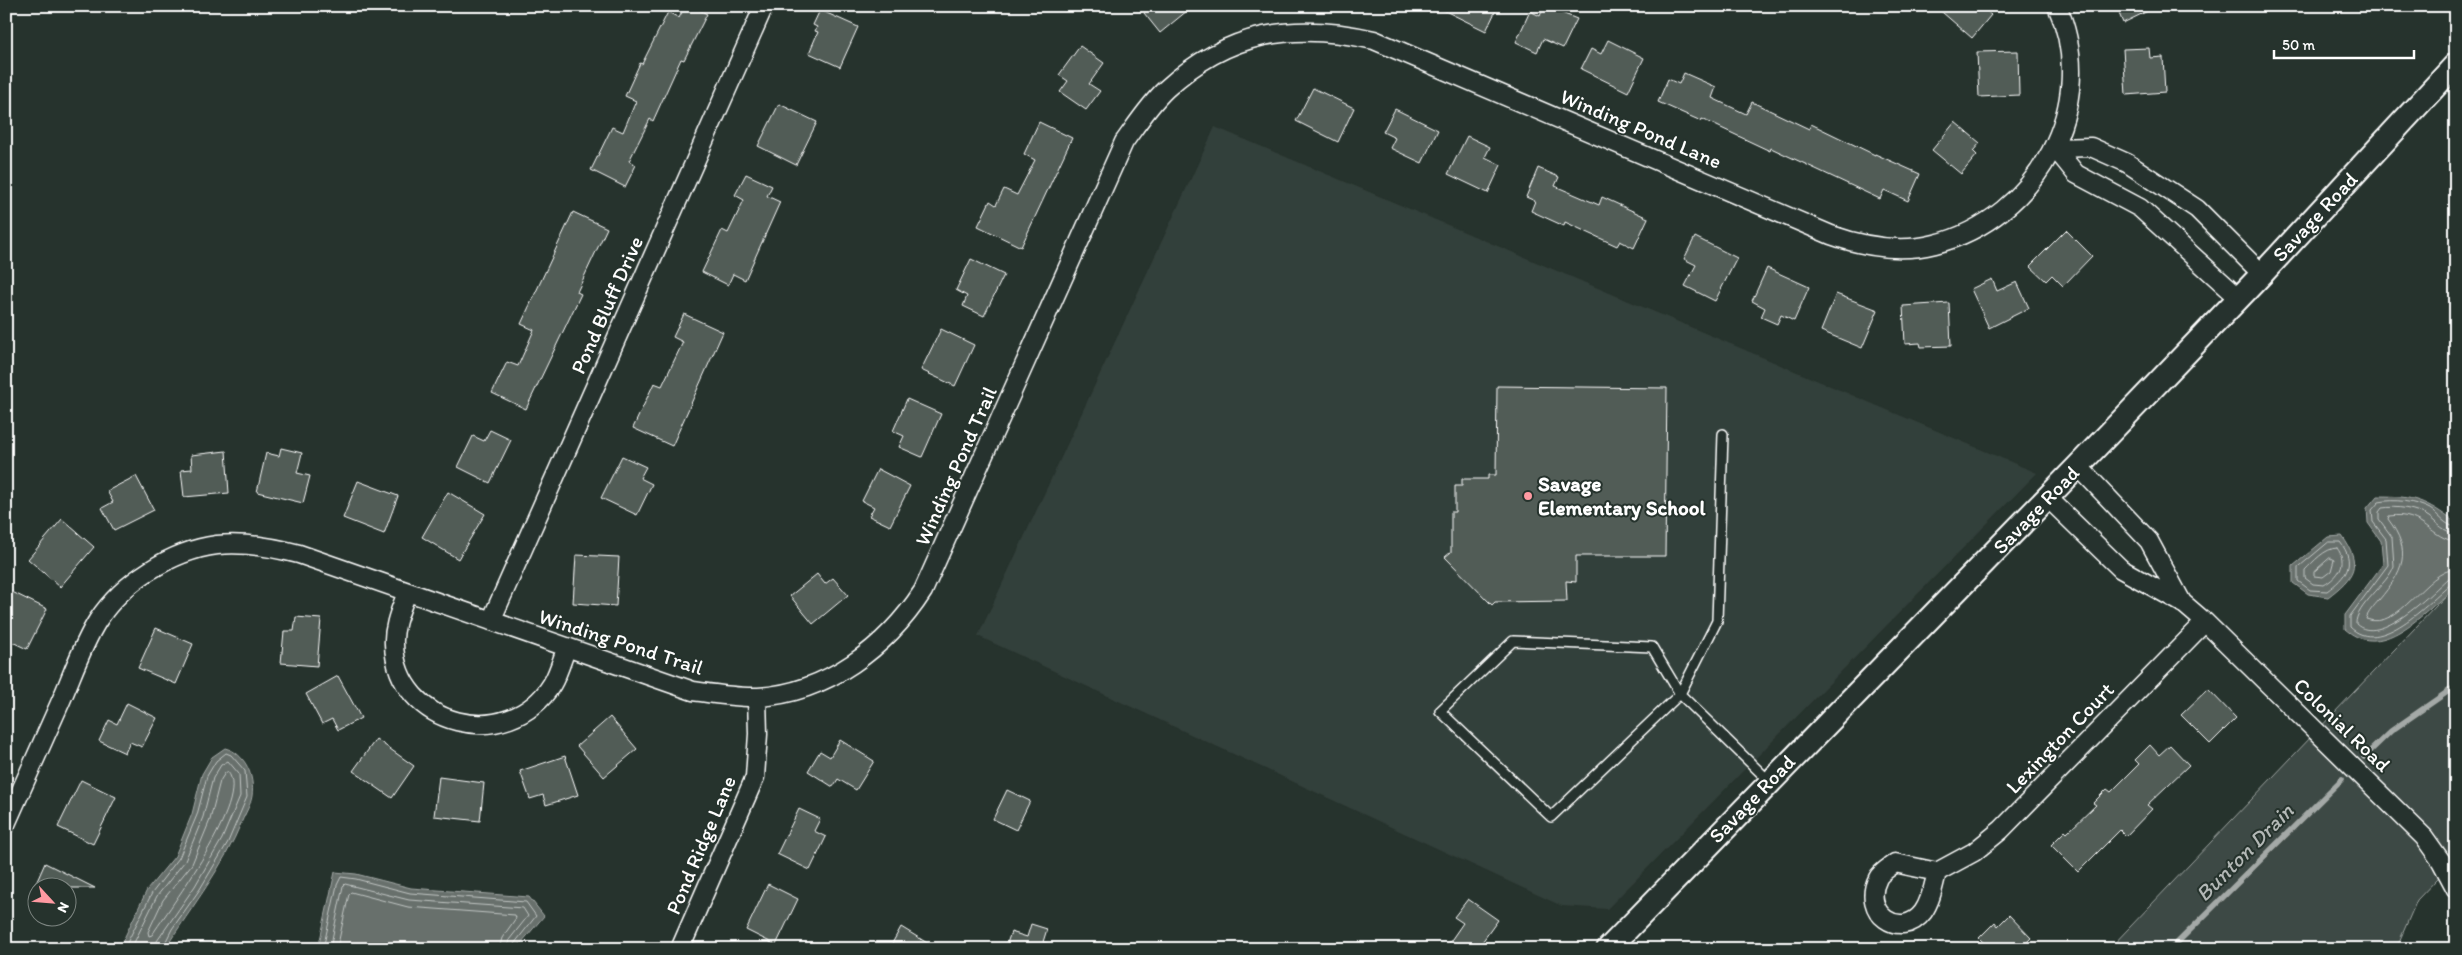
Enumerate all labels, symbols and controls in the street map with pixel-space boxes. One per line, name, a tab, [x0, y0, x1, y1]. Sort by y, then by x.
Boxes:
scale bar	[2274, 28, 2414, 60]
text: 50 m	[2282, 36, 2315, 54]
street label: Winding Pond Lane	[1557, 83, 1726, 174]
street label: Savage Road	[2267, 166, 2363, 267]
street label: Pond Bluff Drive	[565, 232, 648, 377]
street label: Winding Pond Trail	[909, 382, 1002, 549]
street label: Savage Road	[1987, 460, 2084, 559]
place label: Savage Elementary School	[1538, 471, 1707, 521]
marker: Savage Elementary School	[1522, 490, 1534, 502]
street label: Winding Pond Trail	[536, 603, 707, 680]
street label: Colonial Road	[2289, 672, 2396, 777]
street label: Lexington Court	[2000, 677, 2119, 798]
street label: Savage Road	[1703, 749, 1800, 848]
street label: Pond Ridge Lane	[660, 772, 741, 918]
water label: Bunton Drain	[2190, 797, 2299, 907]
north arrow	[28, 878, 78, 928]
text: N	[54, 900, 73, 915]

